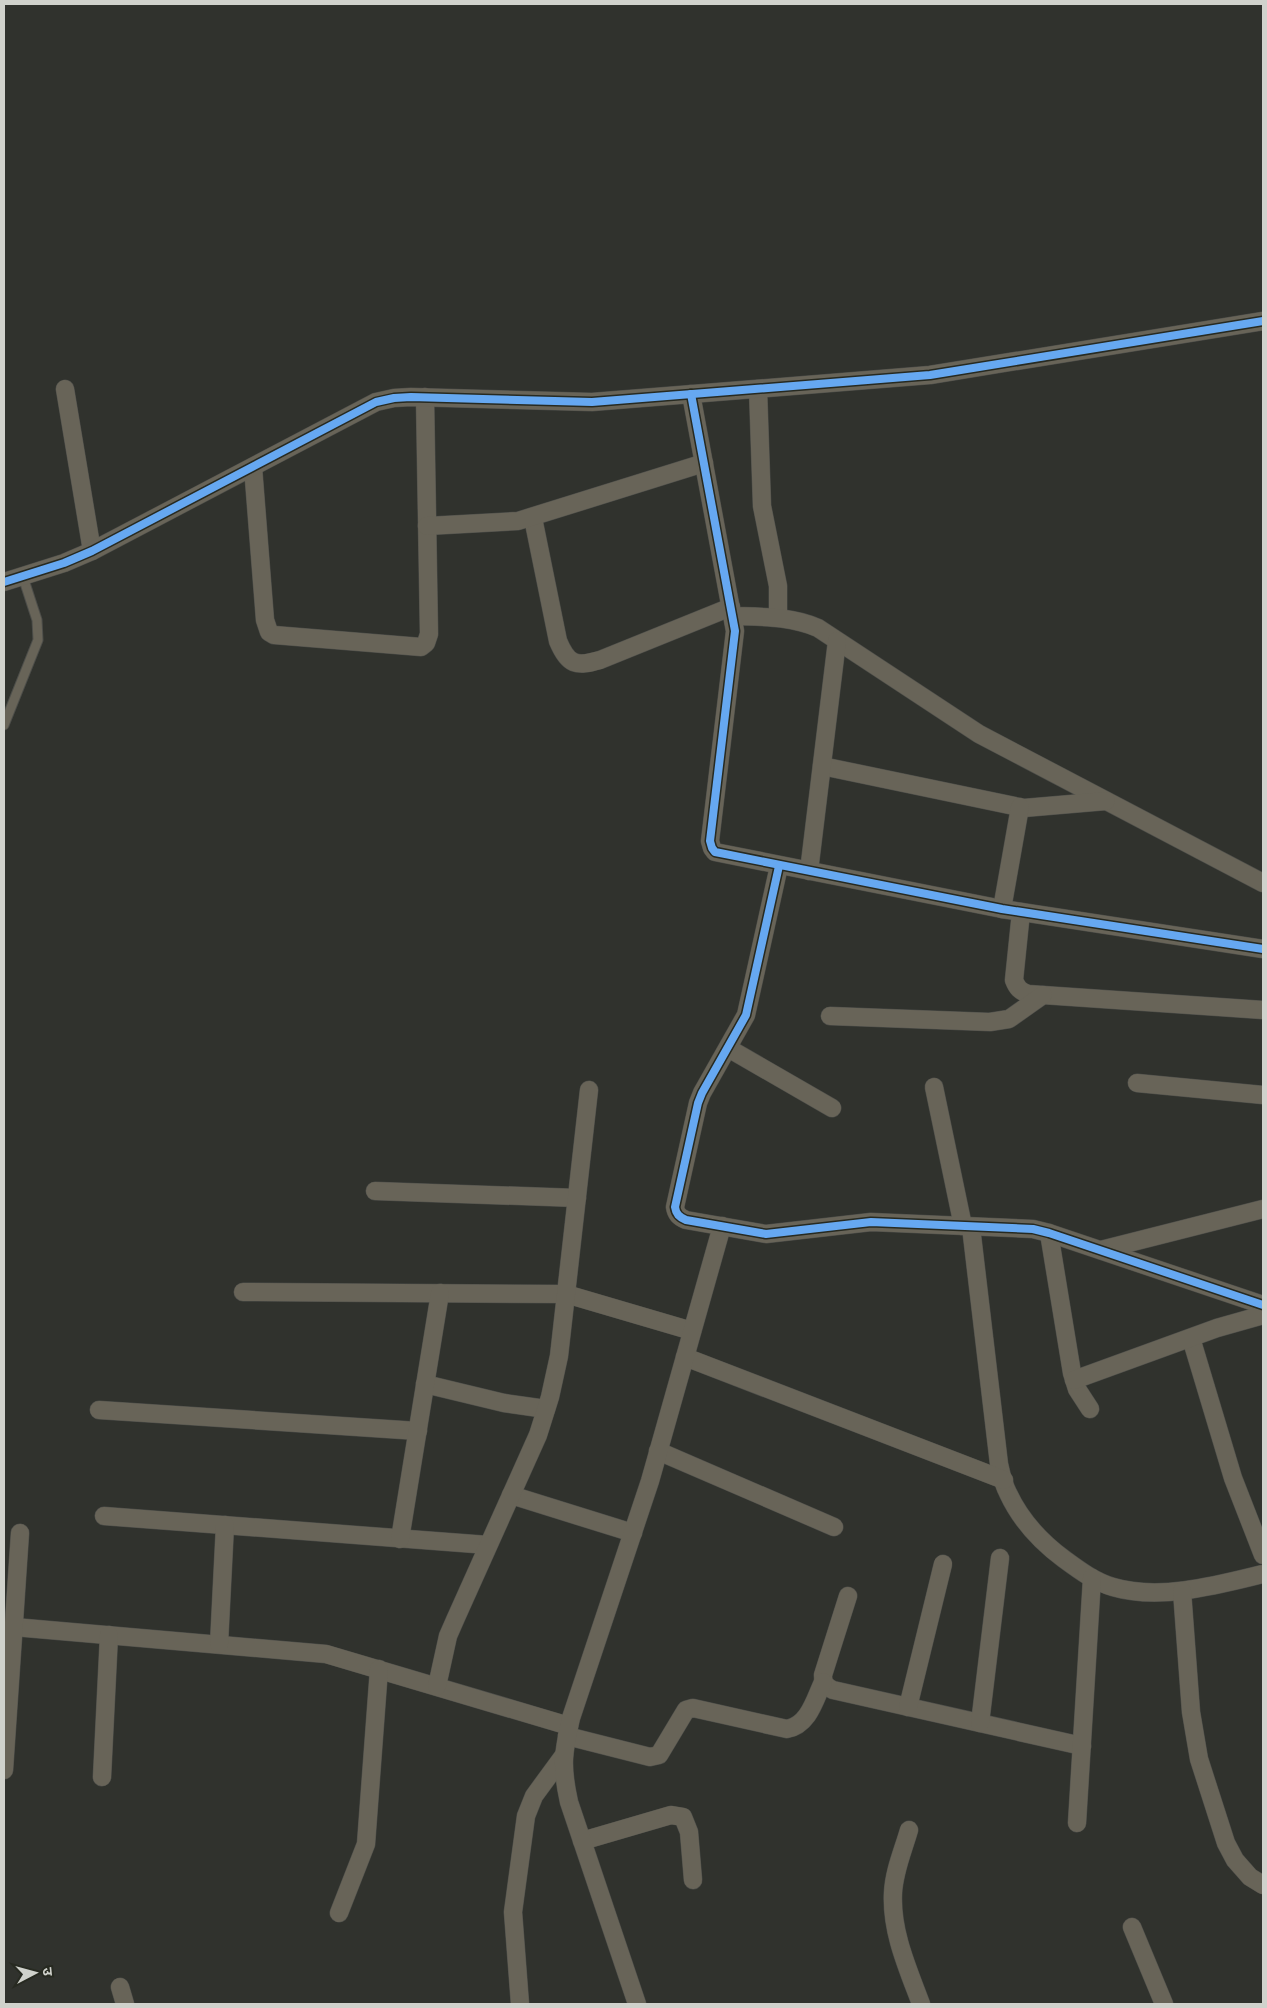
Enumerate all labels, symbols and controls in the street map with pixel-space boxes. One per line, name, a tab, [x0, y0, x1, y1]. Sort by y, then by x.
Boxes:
north arrow	[10, 1948, 60, 1998]
text: उ	[40, 1967, 56, 1977]

